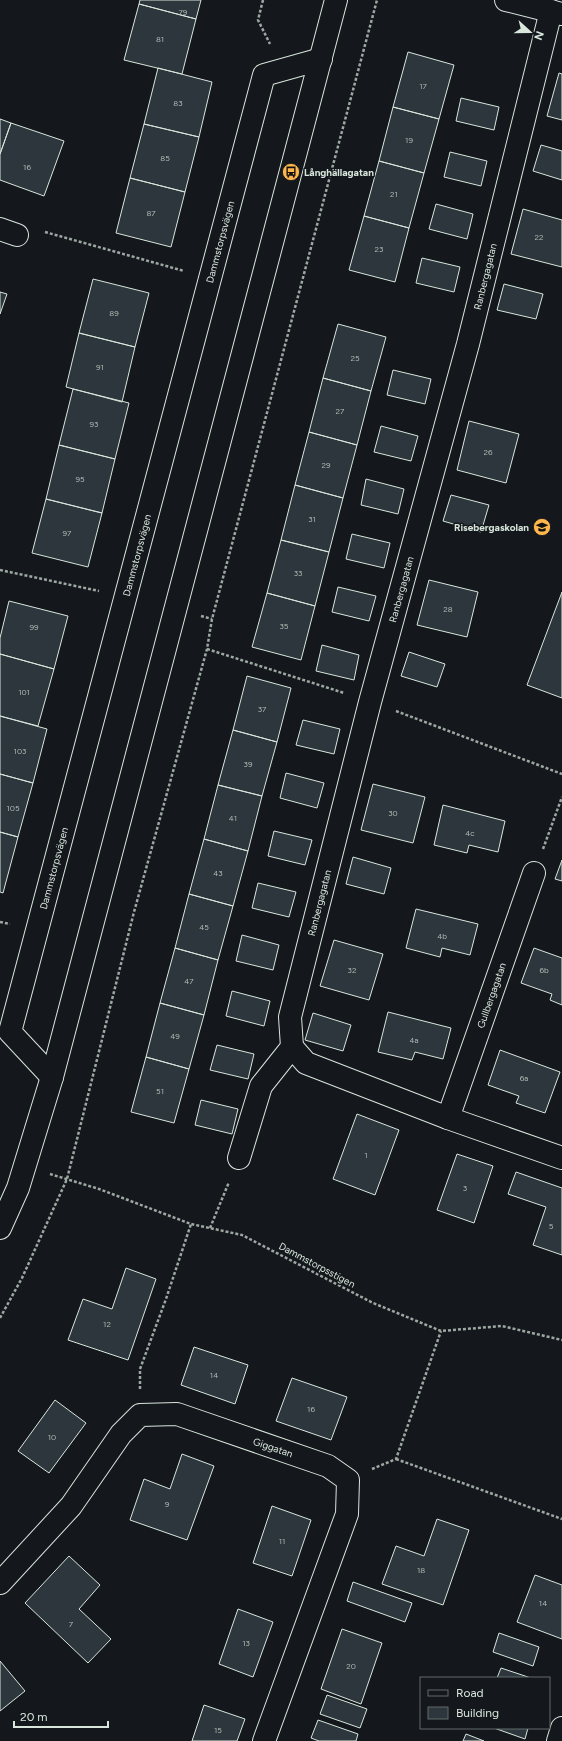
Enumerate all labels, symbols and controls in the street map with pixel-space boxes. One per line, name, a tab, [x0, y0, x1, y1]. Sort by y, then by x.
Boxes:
house number: 79	[179, 7, 188, 17]
north arrow	[510, 12, 550, 52]
text: N	[531, 29, 546, 42]
house number: 81	[156, 34, 164, 44]
house number: 17	[419, 81, 427, 91]
house number: 83	[173, 98, 183, 108]
house number: 19	[405, 135, 413, 145]
house number: 85	[160, 153, 170, 163]
house number: 16	[23, 162, 31, 172]
bus stop icon: Långhällagatan	[281, 162, 301, 182]
place label: Långhällagatan	[304, 166, 374, 179]
house number: 21	[390, 189, 398, 199]
street label: Dammstorpsvägen	[203, 199, 237, 284]
house number: 87	[146, 208, 156, 218]
house number: 22	[535, 232, 543, 242]
street label: Ranbergagatan	[470, 241, 499, 311]
house number: 23	[375, 244, 383, 254]
house number: 89	[109, 308, 119, 318]
house number: 25	[350, 353, 360, 363]
house number: 91	[96, 362, 104, 372]
house number: 27	[336, 406, 345, 416]
house number: 93	[90, 419, 98, 429]
house number: 26	[484, 447, 493, 457]
house number: 29	[322, 460, 331, 470]
house number: 95	[75, 474, 85, 484]
street label: Dammstorpsvägen	[119, 512, 154, 598]
house number: 31	[308, 514, 316, 524]
school or university icon: Risebergaskolan	[532, 517, 552, 537]
place label: Risebergaskolan	[454, 521, 529, 534]
house number: 97	[63, 528, 72, 538]
street label: Ranbergagatan	[386, 554, 416, 624]
house number: 33	[294, 568, 302, 578]
house number: 28	[443, 604, 453, 614]
house number: 35	[280, 621, 289, 631]
house number: 99	[29, 622, 39, 632]
house number: 101	[18, 687, 30, 697]
house number: 37	[258, 704, 267, 714]
house number: 103	[14, 746, 26, 756]
house number: 39	[244, 759, 253, 769]
house number: 105	[6, 803, 20, 813]
house number: 30	[388, 808, 398, 818]
house number: 41	[229, 813, 237, 823]
street label: Dammstorpsvägen	[36, 825, 71, 911]
house number: 4c	[465, 828, 475, 838]
house number: 43	[213, 868, 223, 878]
street label: Ranbergagatan	[304, 868, 334, 937]
house number: 45	[199, 922, 209, 932]
house number: 4b	[437, 931, 447, 941]
street label: Gullbergagatan	[474, 960, 509, 1030]
house number: 32	[348, 965, 356, 975]
house number: 6b	[539, 965, 549, 975]
house number: 47	[184, 976, 194, 986]
house number: 49	[170, 1031, 180, 1041]
house number: 4a	[409, 1035, 419, 1045]
house number: 6a	[520, 1073, 528, 1083]
house number: 51	[156, 1086, 164, 1096]
house number: 1	[364, 1150, 368, 1160]
house number: 3	[463, 1183, 467, 1193]
house number: 5	[549, 1221, 554, 1231]
street label: Dammstorpsstigen	[276, 1239, 358, 1291]
house number: 12	[103, 1319, 111, 1329]
house number: 14	[210, 1370, 218, 1380]
house number: 16	[307, 1404, 315, 1414]
house number: 10	[48, 1432, 56, 1442]
street label: Giggatan	[252, 1434, 295, 1460]
house number: 9	[165, 1499, 170, 1509]
house number: 11	[279, 1536, 285, 1546]
house number: 18	[417, 1565, 425, 1575]
house number: 14	[539, 1598, 547, 1608]
house number: 7	[69, 1619, 74, 1629]
house number: 13	[242, 1638, 250, 1648]
house number: 20	[346, 1661, 356, 1671]
legend	[420, 1677, 550, 1729]
text: Road	[456, 1686, 484, 1700]
scale bar	[14, 1703, 108, 1729]
text: Building	[456, 1706, 499, 1720]
text: 20 m	[20, 1710, 48, 1724]
house number: 15	[214, 1725, 222, 1735]

